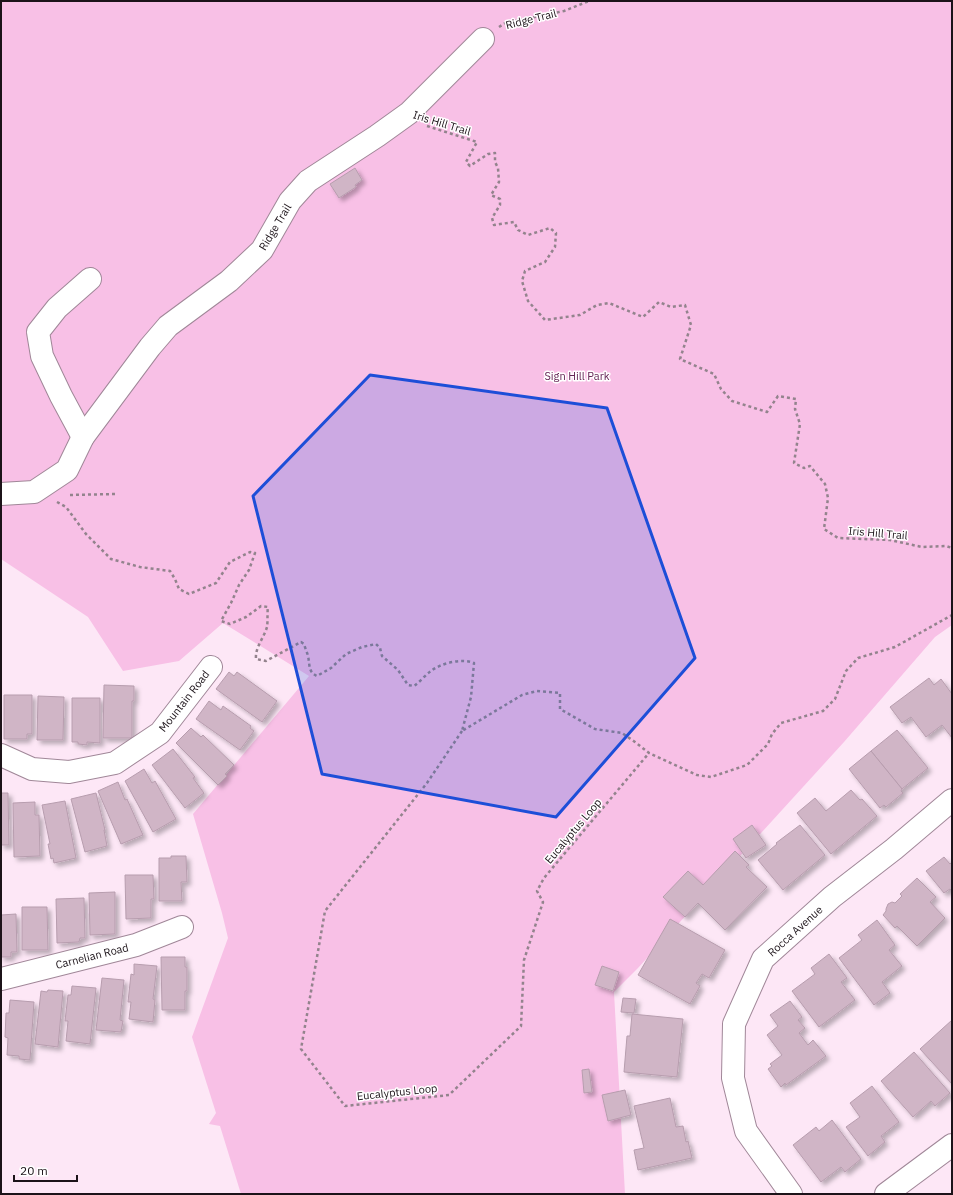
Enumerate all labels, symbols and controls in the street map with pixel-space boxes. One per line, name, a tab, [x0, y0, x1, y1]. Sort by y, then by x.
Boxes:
street label: Ridge Trail	[504, 6, 558, 32]
street label: Iris Hill Trail	[411, 108, 473, 138]
street label: Ridge Trail	[256, 201, 294, 253]
park label: Sign Hill Park	[544, 369, 610, 383]
street label: Iris Hill Trail	[848, 523, 908, 543]
street label: Mountain Road	[156, 667, 212, 735]
street label: Eucalyptus Loop	[542, 796, 604, 866]
street label: Rocca Avenue	[765, 903, 825, 959]
street label: Carnelian Road	[54, 940, 130, 972]
street label: Eucalyptus Loop	[356, 1081, 438, 1103]
scale bar	[14, 1157, 77, 1183]
text: 20 m	[20, 1163, 48, 1178]

